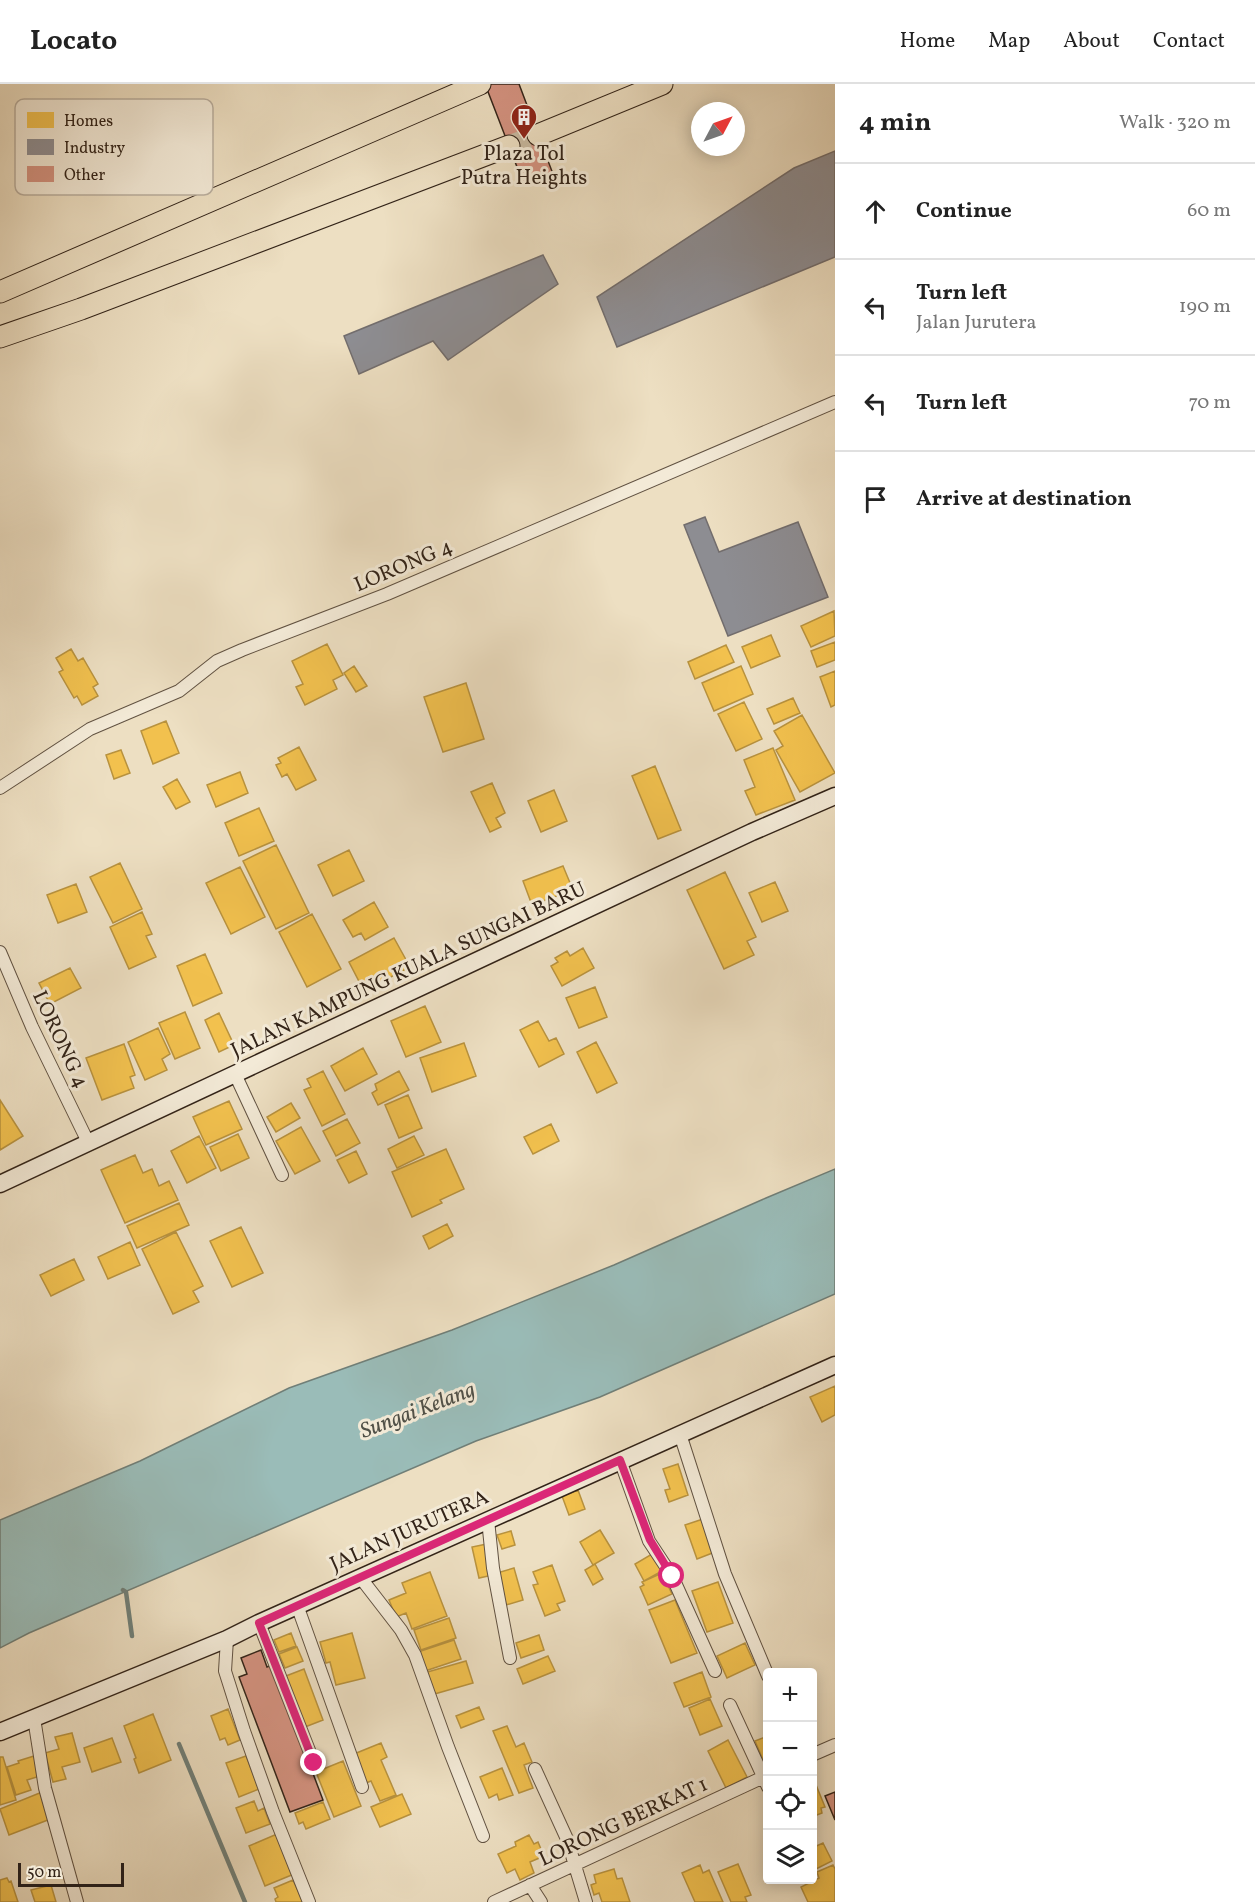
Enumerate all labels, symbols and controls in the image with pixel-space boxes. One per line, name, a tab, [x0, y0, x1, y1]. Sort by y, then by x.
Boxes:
text: Locato	[30, 22, 117, 61]
text: Home	[900, 27, 955, 56]
text: Map	[988, 27, 1030, 56]
text: About	[1063, 27, 1120, 56]
text: Contact	[1153, 27, 1225, 56]
legend	[15, 99, 213, 195]
building icon: Plaza Tol Putra Heights	[509, 102, 539, 140]
north arrow	[691, 102, 745, 156]
text: 4 min	[859, 105, 931, 141]
text: Walk · 320 m	[1119, 109, 1231, 137]
text: Homes	[64, 111, 113, 133]
text: Industry	[64, 138, 125, 160]
place label: Plaza Tol Putra Heights	[461, 140, 587, 193]
text: Other	[64, 165, 105, 187]
icon: ahead	[859, 195, 892, 228]
text: Continue	[916, 196, 1012, 227]
text: 60 m	[1187, 197, 1231, 225]
text: Turn left	[916, 278, 1007, 309]
icon: left	[859, 291, 892, 324]
text: 190 m	[1179, 293, 1231, 321]
text: Jalan Jurutera	[916, 309, 1037, 337]
icon: left	[859, 387, 892, 420]
text: Turn left	[916, 388, 1007, 419]
text: 70 m	[1188, 389, 1231, 417]
icon: arrive	[859, 483, 892, 516]
text: Arrive at destination	[916, 484, 1132, 515]
street label: LORONG 4	[350, 533, 457, 600]
street label: JALAN KAMPUNG KUALA SUNGAI BARU	[226, 875, 591, 1066]
street label: LORONG 4	[24, 986, 95, 1093]
water label: Sungai Kelang	[356, 1375, 480, 1447]
street label: JALAN JURUTERA	[326, 1483, 494, 1579]
route start	[658, 1562, 684, 1588]
map controls	[763, 1668, 817, 1884]
button: +	[763, 1668, 817, 1722]
button: −	[763, 1722, 817, 1776]
route end	[300, 1749, 326, 1775]
street label: LORONG BERKAT 1	[534, 1770, 713, 1874]
button: locate	[763, 1776, 817, 1830]
button: layers	[763, 1830, 817, 1884]
scale bar	[18, 1860, 124, 1888]
text: 50 m	[27, 1862, 61, 1884]

